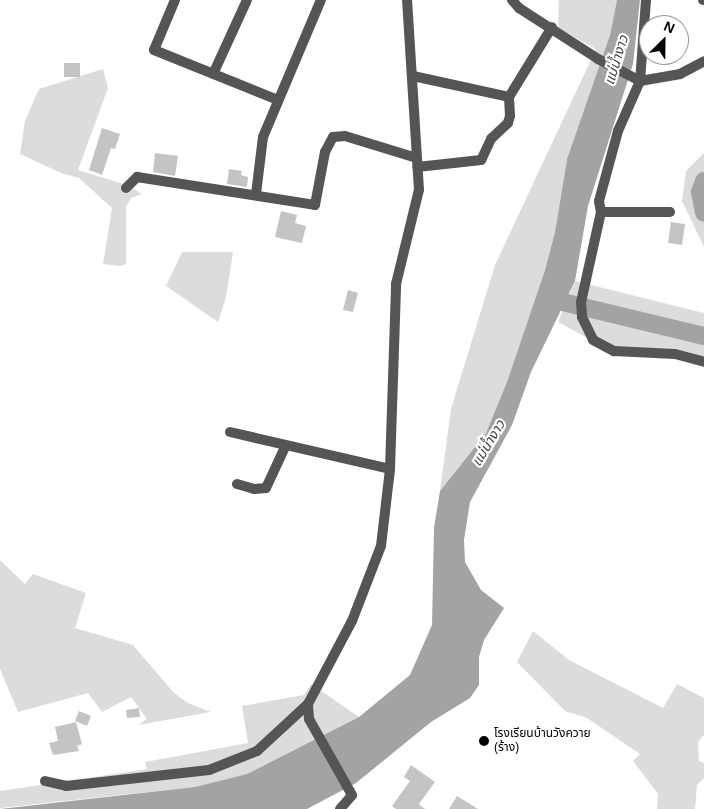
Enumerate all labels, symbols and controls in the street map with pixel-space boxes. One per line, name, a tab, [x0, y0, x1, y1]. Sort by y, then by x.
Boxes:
north arrow	[639, 15, 689, 65]
text: N	[662, 18, 677, 36]
water label: แม่น้ำงาว	[601, 33, 631, 87]
water label: แม่น้ำงาว	[468, 417, 508, 469]
place label: โรงเรียนบ้านวังควาย (ร้าง)	[494, 727, 591, 755]
marker: โรงเรียนบ้านวังควาย (ร้าง)	[478, 735, 490, 747]

